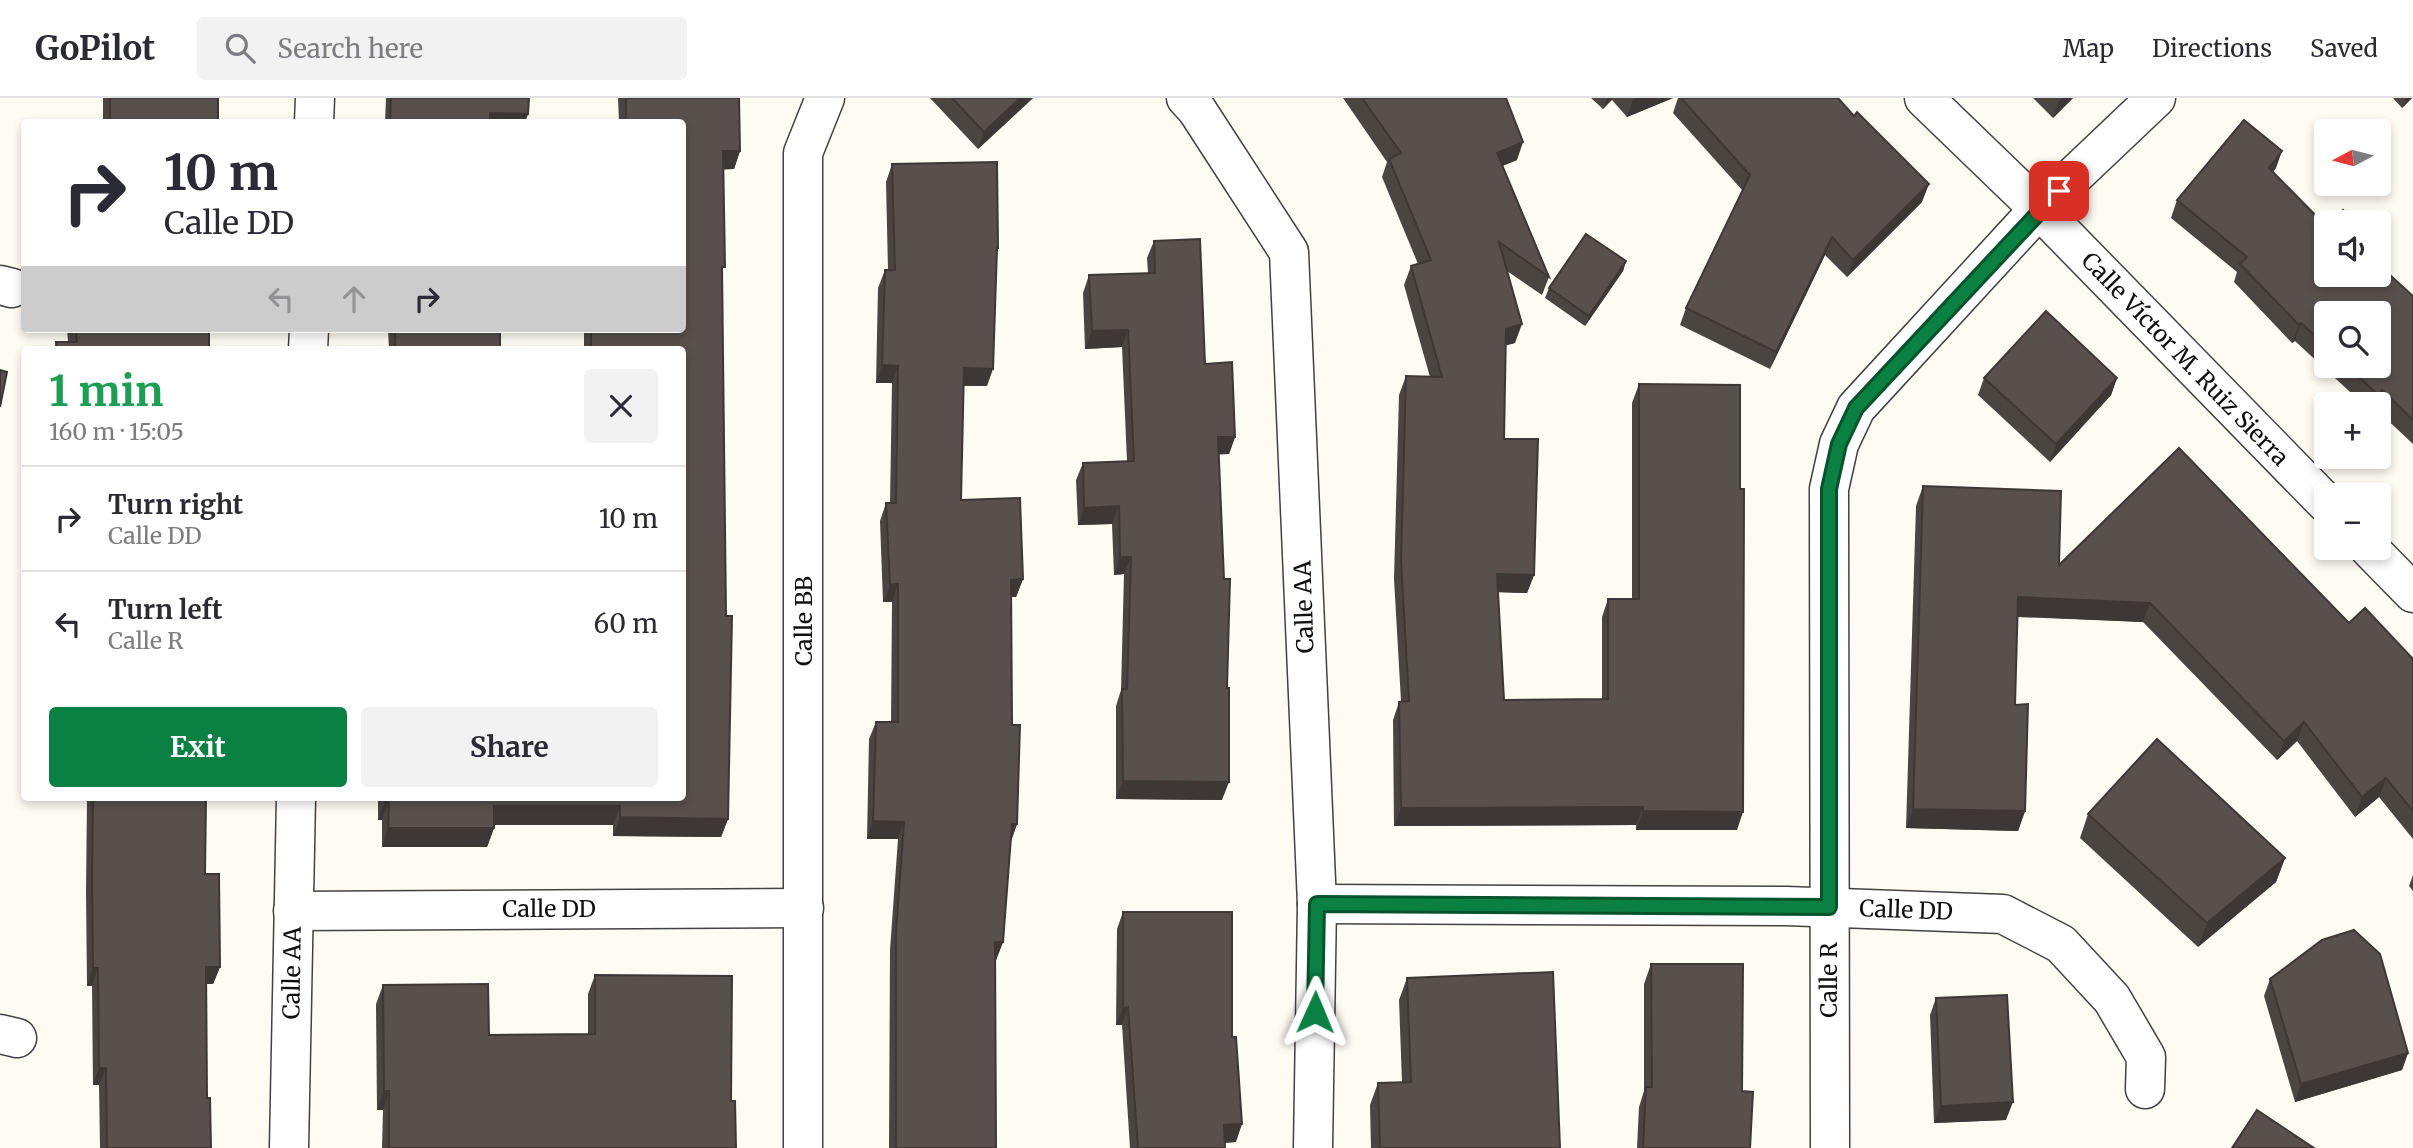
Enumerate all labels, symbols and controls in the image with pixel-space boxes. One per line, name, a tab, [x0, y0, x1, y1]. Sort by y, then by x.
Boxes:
search box	[197, 17, 687, 80]
text: GoPilot	[35, 28, 155, 69]
icon: search	[221, 29, 259, 67]
text: Search here	[277, 32, 423, 65]
text: Map	[2063, 33, 2114, 64]
text: Directions	[2152, 33, 2272, 64]
text: Saved	[2310, 33, 2378, 64]
north arrow	[2314, 119, 2390, 196]
map controls	[2314, 119, 2391, 560]
text: 10 m	[164, 142, 278, 203]
icon: right	[49, 147, 140, 238]
pin	[2029, 161, 2089, 221]
icon: arrive	[2040, 172, 2078, 210]
text: Calle DD	[164, 203, 294, 243]
button: sound	[2314, 210, 2391, 287]
street label: Calle Víctor M. Ruiz Sierra	[2076, 246, 2295, 472]
icon: left	[262, 280, 300, 318]
icon: ahead	[335, 280, 373, 318]
icon: right	[408, 280, 446, 318]
button: search	[2314, 301, 2391, 378]
text: 1 min	[49, 365, 163, 417]
button: close	[584, 369, 658, 443]
button: +	[2314, 392, 2391, 469]
text: 160 m · 15:05	[49, 417, 184, 446]
button: −	[2314, 483, 2391, 560]
text: Turn right	[108, 488, 243, 521]
icon: right	[49, 500, 87, 538]
text: 10 m	[599, 502, 658, 535]
text: Calle DD	[108, 521, 202, 550]
street label: Calle AA	[1287, 559, 1320, 654]
street label: Calle BB	[789, 576, 818, 666]
text: Turn left	[108, 593, 222, 626]
icon: left	[49, 605, 87, 643]
text: 60 m	[594, 607, 658, 640]
text: Calle R	[108, 626, 183, 655]
button: Exit	[49, 707, 347, 787]
button: Share	[361, 707, 658, 787]
street label: Calle DD	[1859, 893, 1953, 926]
street label: Calle DD	[502, 894, 596, 923]
street label: Calle AA	[276, 926, 307, 1020]
street label: Calle R	[1814, 942, 1843, 1018]
position arrow	[1278, 975, 1352, 1049]

